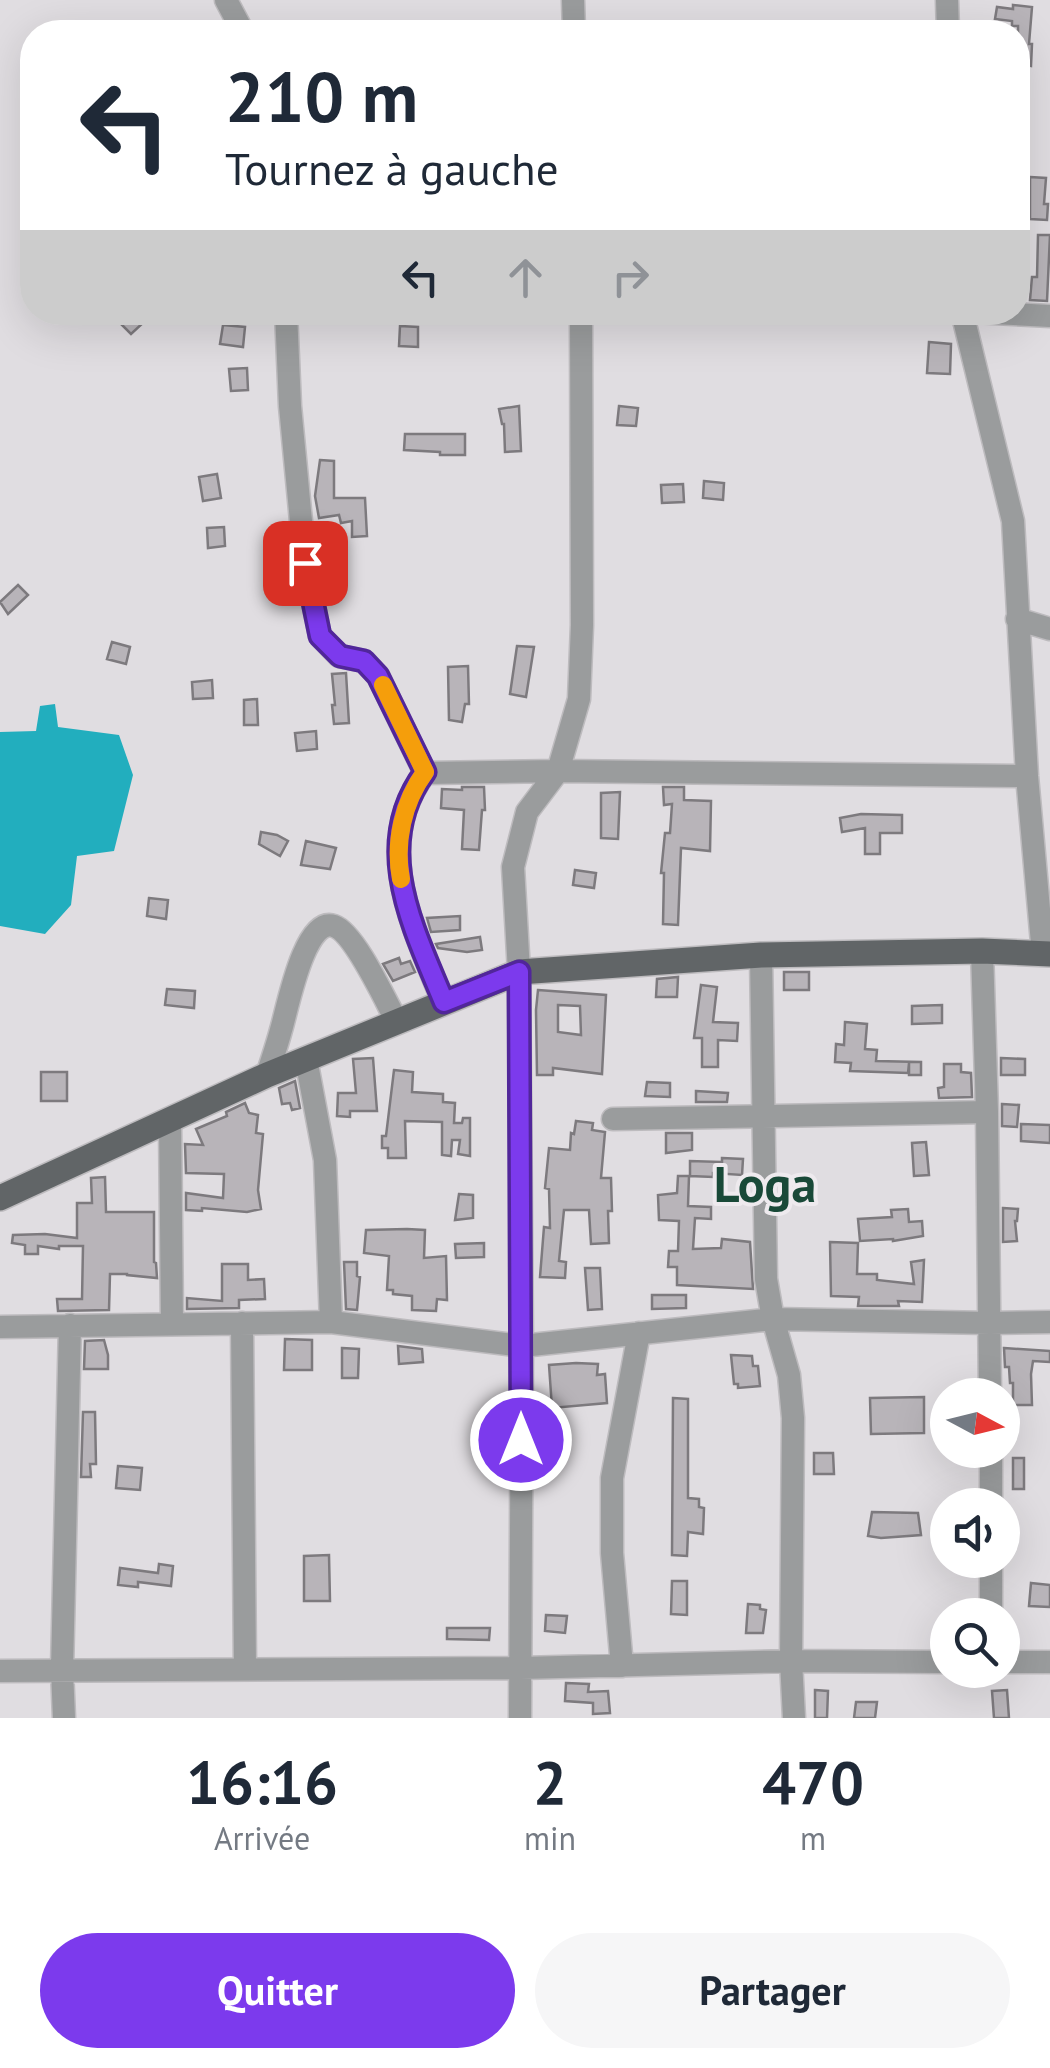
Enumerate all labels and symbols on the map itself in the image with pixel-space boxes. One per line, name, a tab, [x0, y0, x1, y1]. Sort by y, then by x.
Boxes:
pin	[263, 521, 348, 606]
district label: Loga	[714, 1151, 816, 1216]
north arrow	[930, 1378, 1020, 1468]
position arrow	[469, 1388, 573, 1492]

